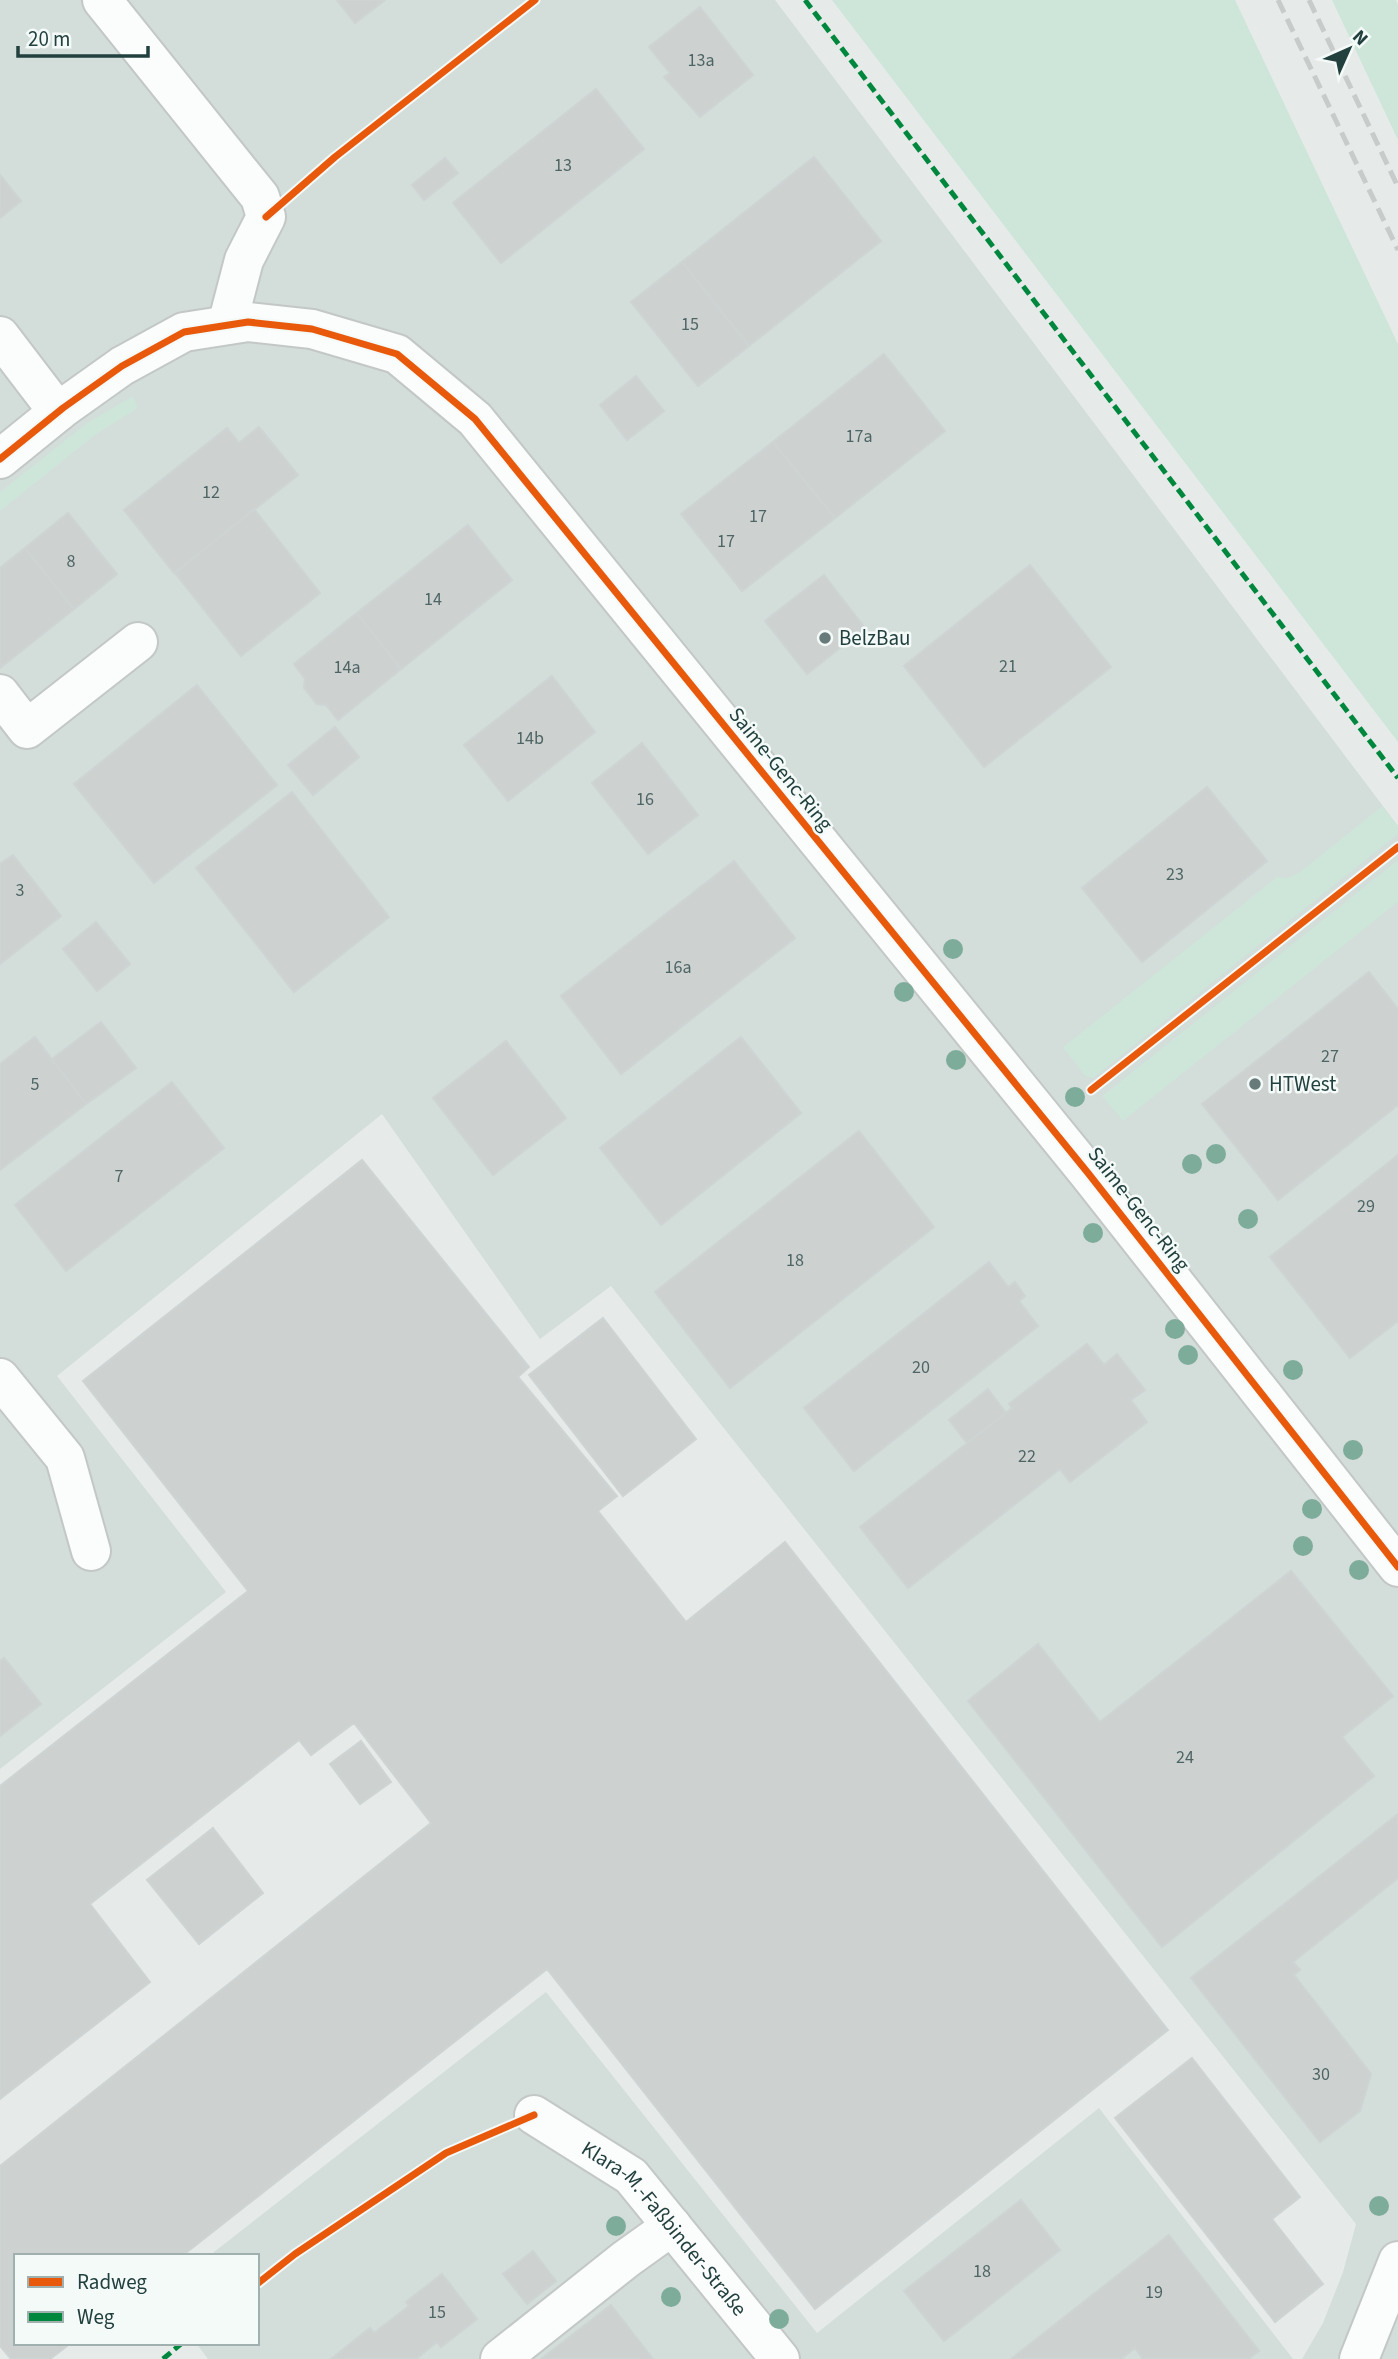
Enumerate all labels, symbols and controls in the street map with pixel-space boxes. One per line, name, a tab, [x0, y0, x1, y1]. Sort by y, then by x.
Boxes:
scale bar	[18, 14, 147, 58]
north arrow	[1314, 14, 1384, 84]
text: 20 m	[28, 24, 70, 54]
text: N	[1346, 24, 1374, 52]
house number: 13a	[688, 48, 714, 73]
house number: 13	[554, 153, 572, 178]
house number: 15	[681, 312, 699, 337]
house number: 17a	[846, 424, 872, 449]
house number: 12	[202, 480, 220, 505]
house number: 17	[749, 504, 767, 529]
house number: 17	[717, 529, 735, 554]
house number: 8	[67, 549, 76, 574]
house number: 14	[424, 587, 442, 612]
place label: BelzBau	[839, 623, 910, 653]
marker: BelzBau	[817, 630, 833, 646]
house number: 21	[999, 654, 1017, 679]
house number: 14a	[334, 655, 360, 680]
street label: Saime-Genc-Ring	[722, 701, 841, 838]
house number: 14b	[516, 726, 544, 751]
house number: 16	[636, 787, 654, 812]
house number: 23	[1166, 862, 1184, 887]
house number: 3	[16, 878, 25, 903]
house number: 16a	[665, 955, 691, 980]
house number: 27	[1321, 1044, 1339, 1069]
place label: HTWest	[1269, 1069, 1336, 1099]
house number: 5	[31, 1072, 40, 1097]
marker: HTWest	[1247, 1076, 1263, 1092]
street label: Saime-Genc-Ring	[1081, 1140, 1198, 1278]
house number: 7	[115, 1164, 124, 1189]
house number: 29	[1357, 1194, 1375, 1219]
house number: 18	[786, 1248, 804, 1273]
house number: 20	[912, 1355, 930, 1380]
house number: 22	[1018, 1444, 1036, 1469]
house number: 24	[1176, 1745, 1194, 1770]
house number: 30	[1312, 2062, 1330, 2087]
street label: Klara-M.-Faßbinder-Straße	[576, 2134, 754, 2322]
legend	[14, 2254, 259, 2345]
house number: 18	[973, 2259, 991, 2284]
text: Radweg	[77, 2267, 147, 2297]
house number: 19	[1145, 2280, 1163, 2305]
house number: 15	[428, 2300, 446, 2325]
text: Weg	[77, 2302, 115, 2332]

